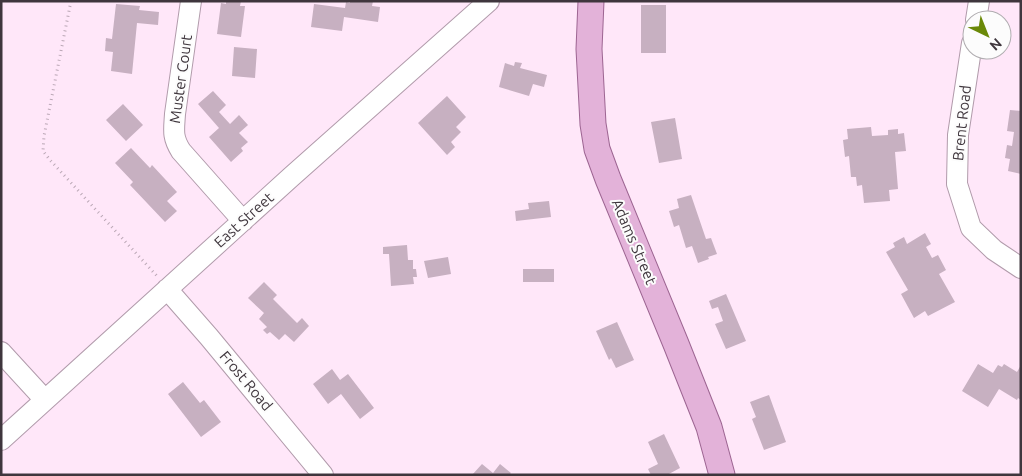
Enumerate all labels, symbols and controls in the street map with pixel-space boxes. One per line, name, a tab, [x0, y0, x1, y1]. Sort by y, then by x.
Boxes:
north arrow	[962, 10, 1012, 60]
street label: Muster Court	[166, 33, 195, 124]
text: N	[987, 35, 1005, 54]
street label: Brent Road	[949, 84, 974, 162]
street label: East Street	[211, 189, 277, 251]
street label: Adams Street	[609, 197, 660, 287]
street label: Frost Road	[217, 347, 276, 414]

